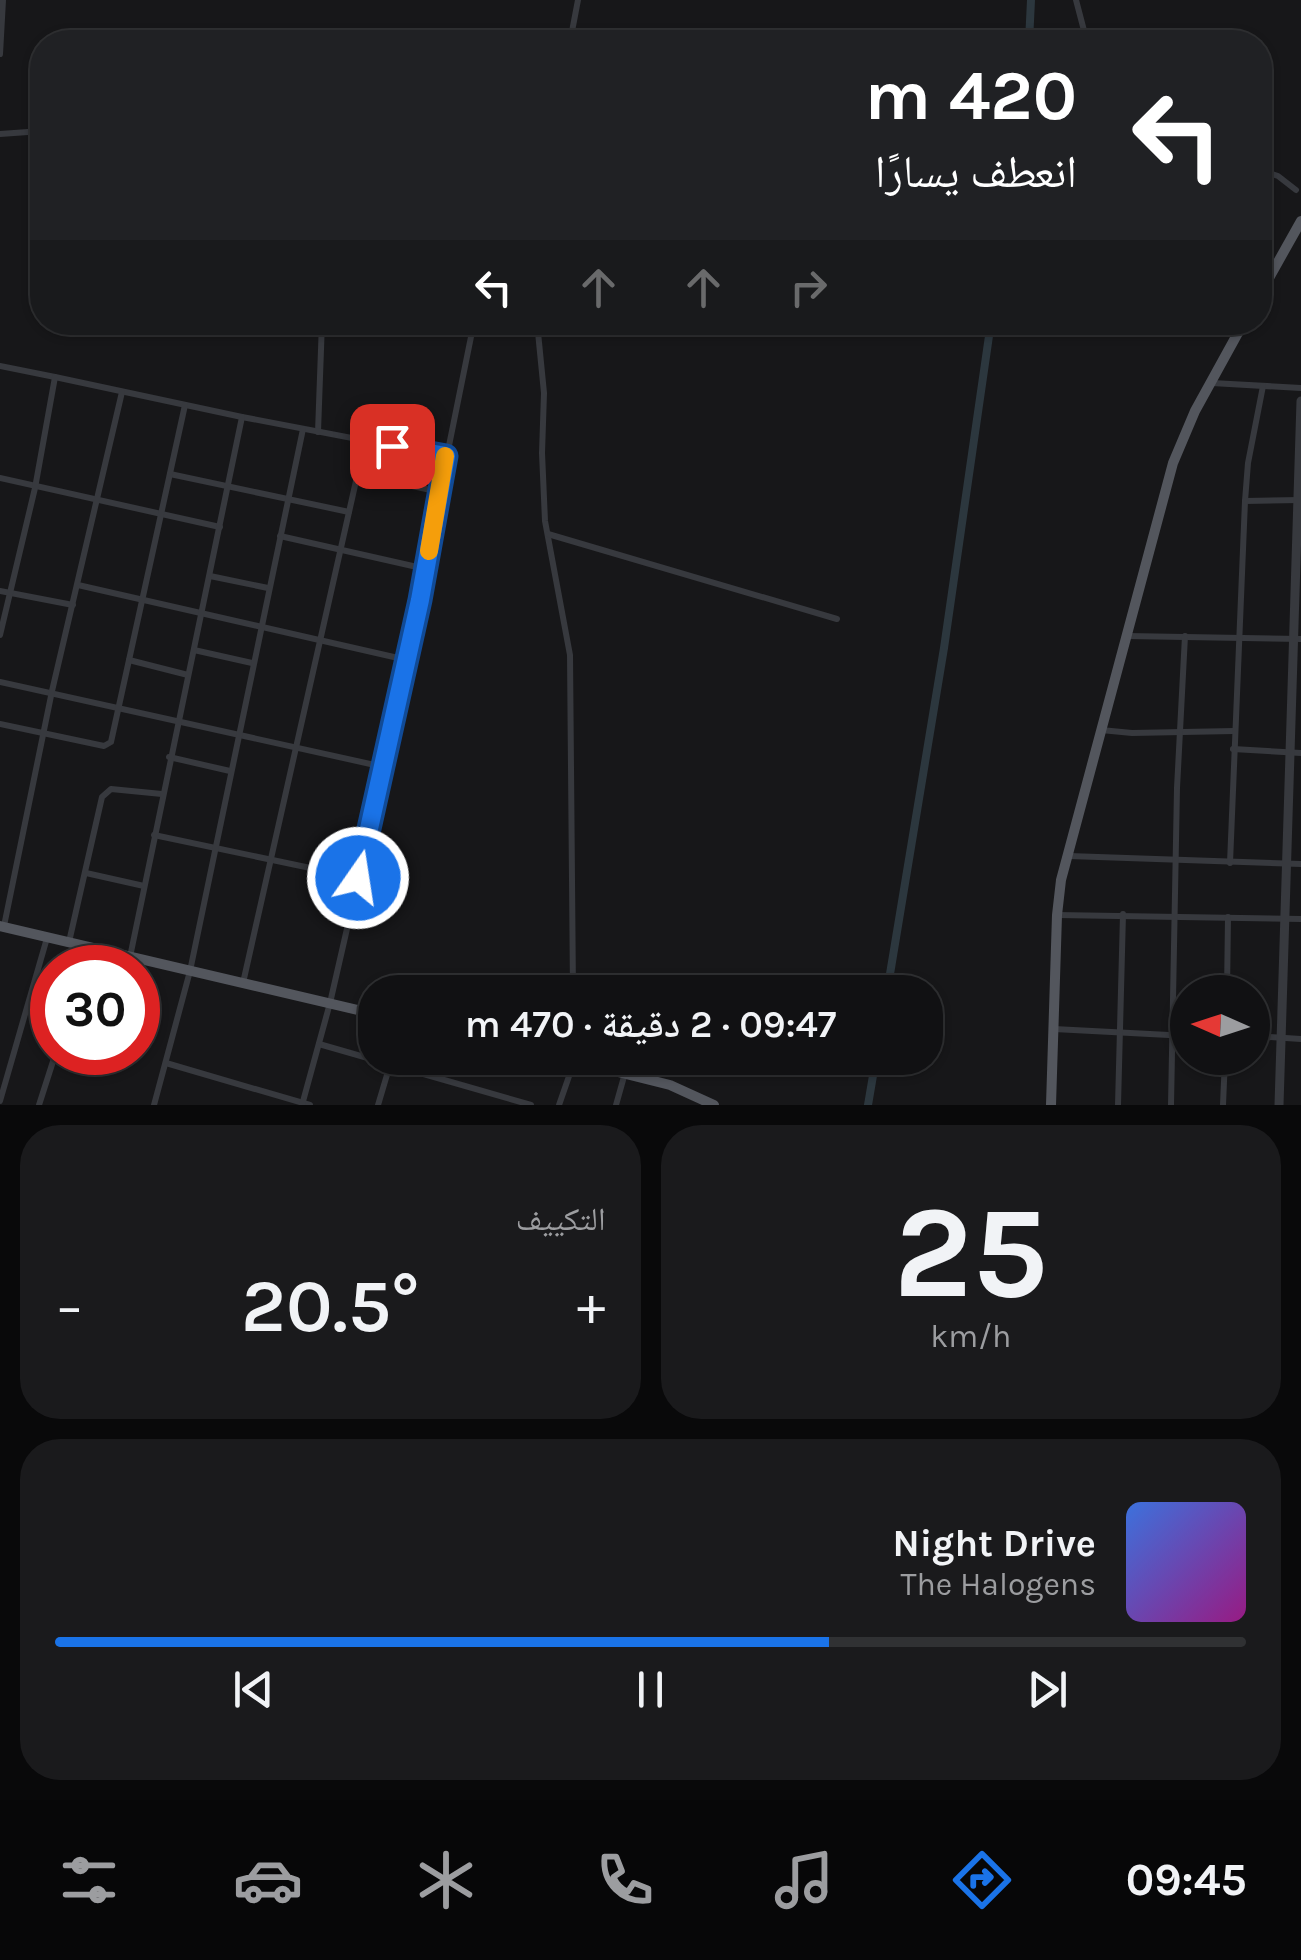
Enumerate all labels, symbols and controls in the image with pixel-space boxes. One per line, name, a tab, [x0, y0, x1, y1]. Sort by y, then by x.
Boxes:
text: 420 m	[865, 55, 1077, 137]
icon: left	[1112, 70, 1242, 200]
text: انعطف يسارًا	[875, 146, 1077, 198]
icon: left	[466, 260, 521, 315]
icon: ahead	[571, 260, 626, 315]
icon: ahead	[676, 260, 731, 315]
icon: right	[781, 260, 836, 315]
pin	[350, 404, 435, 489]
icon: arrive	[365, 419, 420, 474]
position arrow	[306, 826, 410, 930]
speed limit sign: 30	[30, 945, 160, 1075]
north arrow	[1170, 975, 1270, 1075]
map controls	[1170, 975, 1270, 1075]
text: 09:47 · 2 دقيقة · 470 m	[465, 1002, 836, 1047]
text: 25	[894, 1177, 1048, 1329]
text: التكييف	[516, 1201, 606, 1238]
text: 20.5°	[241, 1262, 419, 1350]
text: −	[55, 1274, 84, 1338]
text: +	[577, 1274, 606, 1338]
text: km/h	[930, 1318, 1011, 1355]
text: Night Drive	[893, 1521, 1096, 1566]
text: The Halogens	[901, 1566, 1096, 1603]
icon: previous	[226, 1662, 281, 1717]
icon: pause	[623, 1662, 678, 1717]
icon: next	[1020, 1662, 1075, 1717]
icon: filters	[54, 1845, 124, 1915]
icon: car	[233, 1845, 303, 1915]
icon: climate	[411, 1845, 481, 1915]
icon: phone	[590, 1845, 660, 1915]
icon: music	[769, 1845, 839, 1915]
icon: directions	[947, 1845, 1017, 1915]
text: 09:45	[1126, 1854, 1247, 1906]

